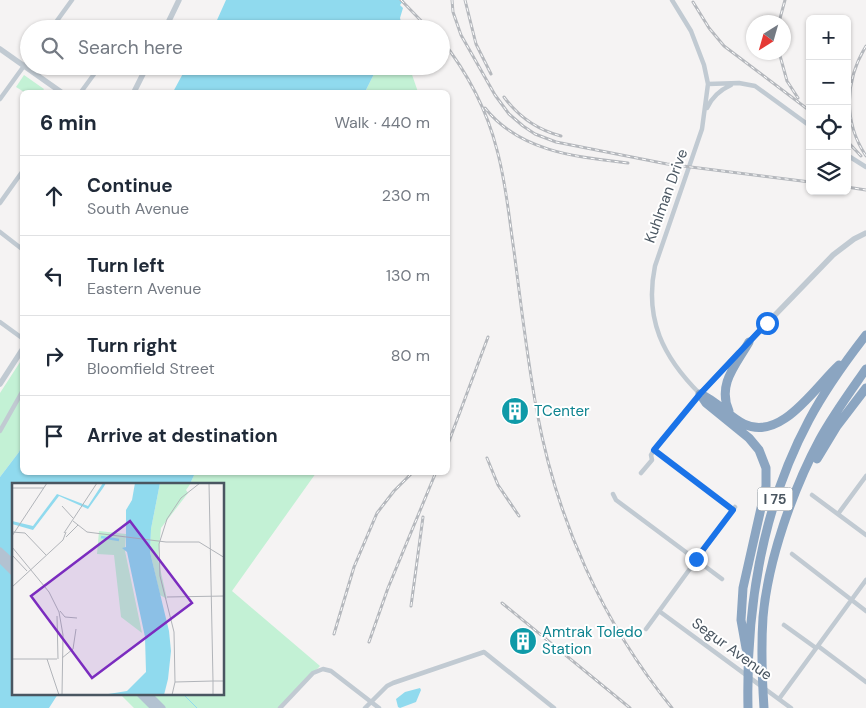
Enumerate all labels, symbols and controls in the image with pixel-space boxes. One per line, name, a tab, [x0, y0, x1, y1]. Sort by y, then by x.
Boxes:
north arrow	[746, 15, 791, 60]
map controls	[806, 15, 851, 195]
button: +	[806, 15, 851, 60]
search box	[20, 20, 450, 75]
icon: search	[38, 34, 66, 62]
text: Search here	[78, 35, 183, 60]
button: −	[806, 60, 851, 105]
button: locate	[806, 105, 851, 150]
text: 6 min	[40, 109, 97, 137]
text: Walk · 440 m	[334, 112, 430, 133]
street label: Kuhlman Drive	[640, 146, 692, 246]
button: layers	[806, 150, 851, 195]
text: Continue	[87, 173, 173, 198]
icon: ahead	[40, 182, 68, 210]
text: 230 m	[382, 185, 430, 206]
text: South Avenue	[87, 198, 189, 219]
text: Turn left	[87, 253, 165, 278]
icon: left	[40, 262, 68, 290]
text: 130 m	[386, 265, 430, 286]
text: Eastern Avenue	[87, 278, 201, 299]
route start	[756, 312, 779, 335]
text: Turn right	[87, 333, 177, 358]
icon: right	[40, 342, 68, 370]
text: 80 m	[391, 345, 430, 366]
text: Bloomfield Street	[87, 358, 215, 379]
building icon: TCenter	[500, 396, 530, 426]
place label: TCenter	[534, 401, 590, 421]
icon: arrive	[40, 422, 68, 450]
text: Arrive at destination	[87, 423, 278, 448]
inset map	[12, 483, 225, 696]
road number: I 75	[758, 488, 792, 510]
route end	[685, 548, 708, 571]
street label: Segur Avenue	[688, 613, 776, 685]
place label: Amtrak Toledo Station	[542, 622, 643, 659]
building icon: Amtrak Toledo Station	[508, 626, 538, 656]

